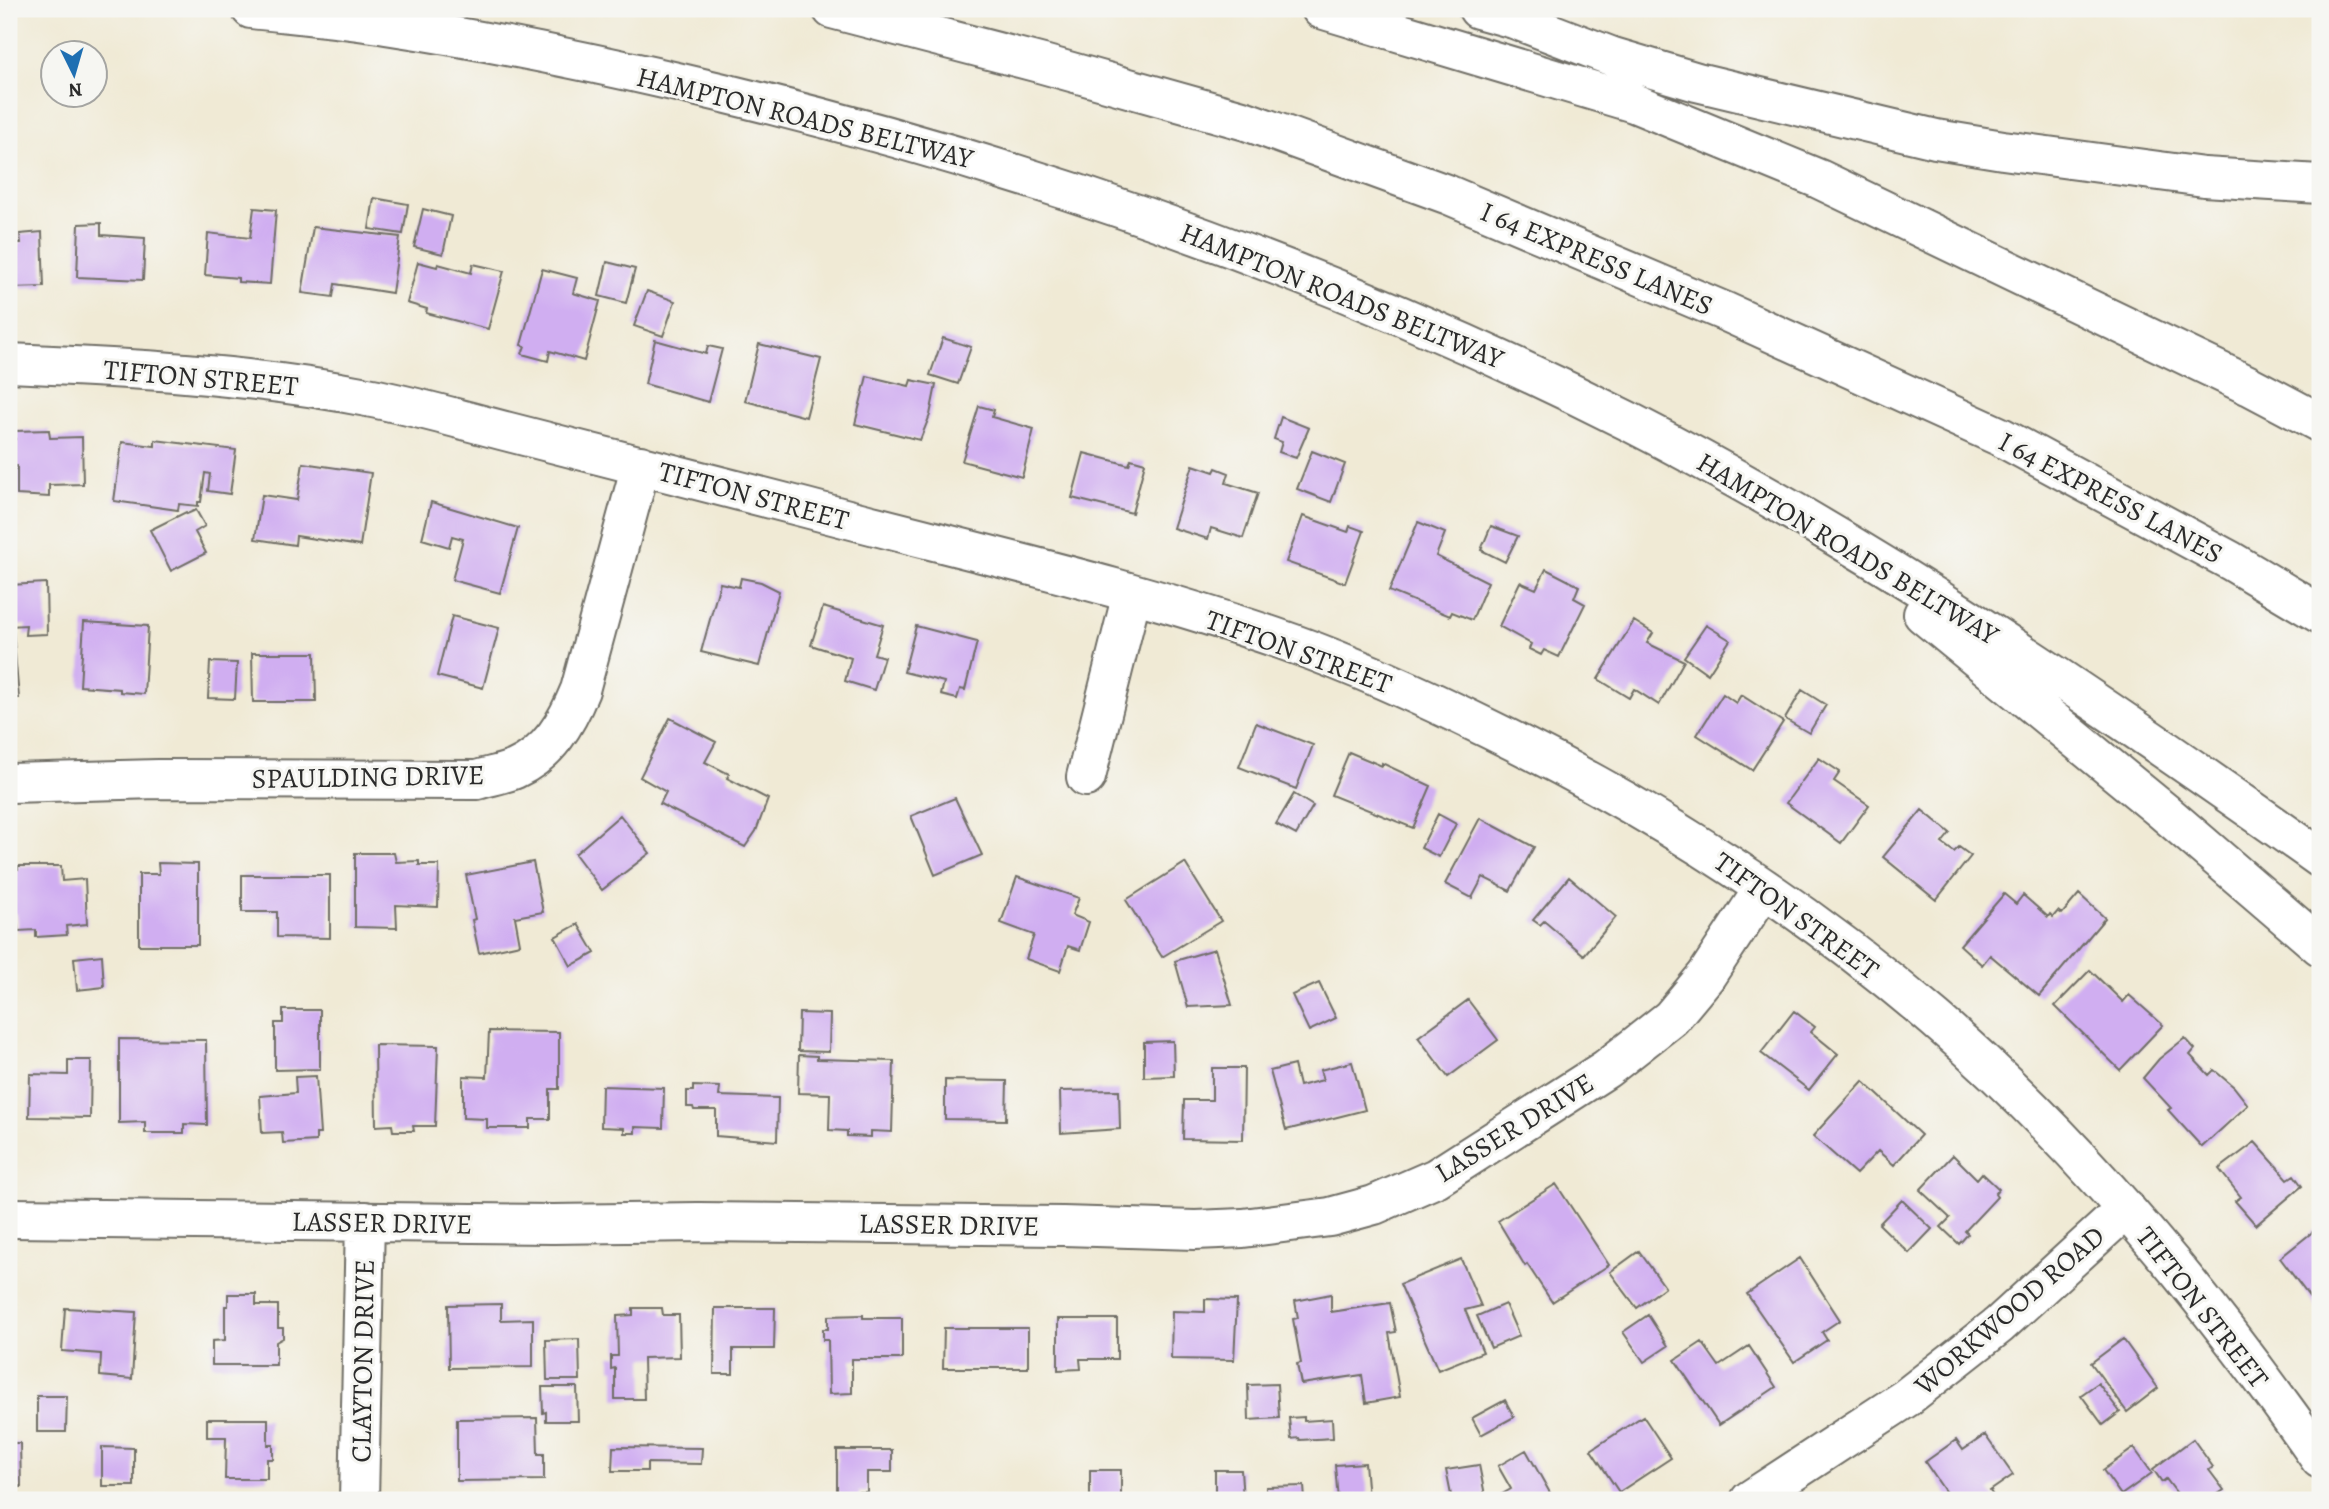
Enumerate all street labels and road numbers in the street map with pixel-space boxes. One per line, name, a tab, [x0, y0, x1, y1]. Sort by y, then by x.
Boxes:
street label: HAMPTON ROADS BELTWAY	[633, 58, 978, 178]
street label: I 64 EXPRESS LANES	[1475, 193, 1719, 325]
street label: HAMPTON ROADS BELTWAY	[1174, 214, 1510, 379]
street label: TIFTON STREET	[102, 351, 300, 405]
street label: I 64 EXPRESS LANES	[1992, 423, 2229, 573]
street label: HAMPTON ROADS BELTWAY	[1690, 444, 2006, 655]
street label: TIFTON STREET	[654, 452, 853, 540]
street label: TIFTON STREET	[1200, 601, 1397, 703]
street label: SPAULDING DRIVE	[251, 756, 485, 798]
street label: TIFTON STREET	[1706, 843, 1887, 989]
street label: LASSER DRIVE	[1428, 1064, 1601, 1192]
street label: LASSER DRIVE	[291, 1202, 473, 1244]
street label: LASSER DRIVE	[858, 1204, 1040, 1246]
street label: WORKWOOD ROAD	[1906, 1218, 2113, 1405]
street label: TIFTON STREET	[2127, 1219, 2277, 1396]
street label: CLAYTON DRIVE	[342, 1259, 384, 1463]

